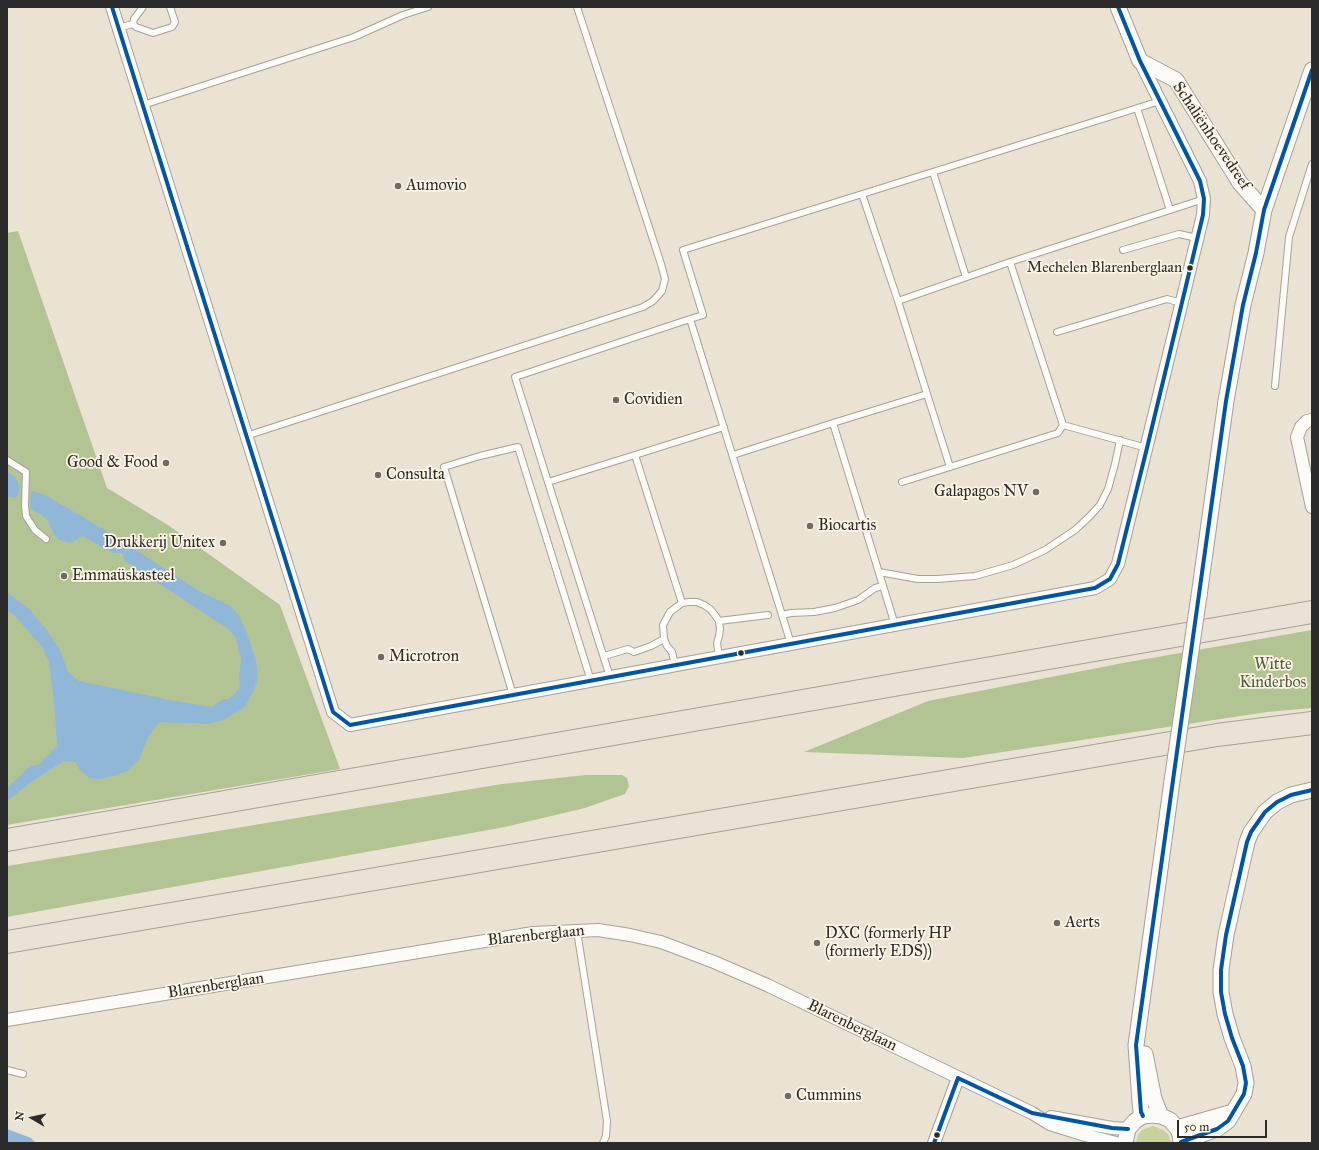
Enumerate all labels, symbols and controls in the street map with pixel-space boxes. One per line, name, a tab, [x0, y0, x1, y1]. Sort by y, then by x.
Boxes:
street label: Schaliënhoevedreef	[1168, 78, 1254, 194]
place label: Aumovio	[406, 176, 467, 196]
marker: Aumovio	[393, 181, 403, 191]
place label: Mechelen Blarenberglaan	[1027, 259, 1182, 277]
marker: Mechelen Blarenberglaan	[1185, 263, 1195, 273]
place label: Covidien	[624, 390, 683, 410]
marker: Covidien	[611, 395, 621, 405]
place label: Good & Food	[67, 453, 158, 473]
marker: Good & Food	[161, 458, 171, 468]
place label: Consulta	[386, 465, 445, 485]
marker: Consulta	[373, 470, 383, 480]
place label: Galapagos NV	[934, 482, 1028, 502]
marker: Galapagos NV	[1031, 487, 1041, 497]
place label: Biocartis	[818, 516, 876, 536]
marker: Biocartis	[805, 521, 815, 531]
place label: Drukkerij Unitex	[104, 533, 215, 553]
marker: Drukkerij Unitex	[218, 538, 228, 548]
place label: Emmaüskasteel	[72, 566, 175, 586]
marker: Emmaüskasteel	[59, 571, 69, 581]
place label: Microtron	[389, 647, 459, 667]
unlabelled marker	[736, 648, 746, 658]
marker: Microtron	[376, 652, 386, 662]
park label: Witte Kinderbos	[1240, 655, 1306, 693]
place label: Aerts	[1065, 913, 1100, 933]
marker: Aerts	[1052, 918, 1062, 928]
street label: Blarenberglaan	[487, 921, 585, 951]
place label: DXC (formerly HP (formerly EDS))	[825, 924, 951, 962]
marker: DXC (formerly HP (formerly EDS))	[812, 938, 822, 948]
street label: Blarenberglaan	[166, 969, 266, 1003]
street label: Blarenberglaan	[804, 996, 900, 1056]
place label: Cummins	[796, 1086, 861, 1106]
marker: Cummins	[783, 1091, 793, 1101]
north arrow	[12, 1098, 52, 1138]
text: N	[13, 1110, 27, 1122]
scale bar	[1179, 1112, 1269, 1138]
text: 50 m	[1184, 1120, 1209, 1134]
unlabelled marker	[932, 1130, 942, 1140]

